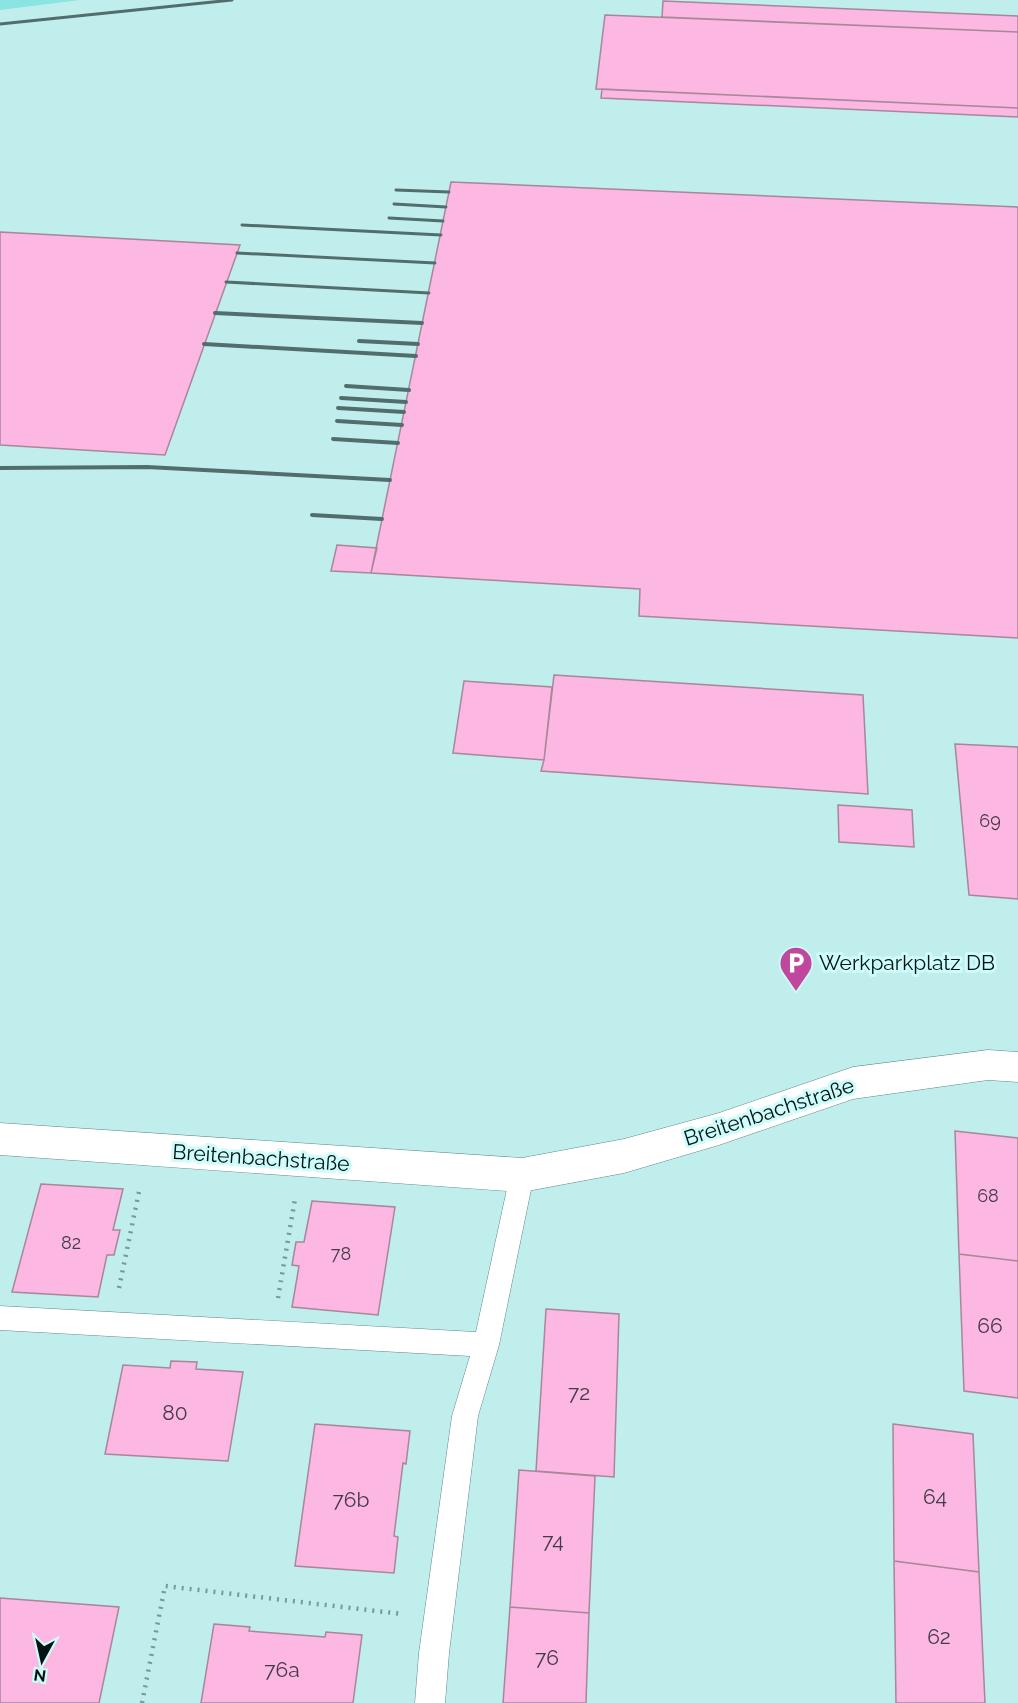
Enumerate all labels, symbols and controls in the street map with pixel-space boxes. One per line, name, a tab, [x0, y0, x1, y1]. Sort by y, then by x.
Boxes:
house number: 69	[979, 810, 1001, 831]
parking icon: Werkparkplatz DB	[778, 945, 814, 992]
place label: Werkparkplatz DB	[819, 950, 995, 975]
street label: Breitenbachstraße	[681, 1072, 857, 1151]
street label: Breitenbachstraße	[172, 1139, 350, 1176]
house number: 68	[977, 1185, 999, 1206]
house number: 82	[61, 1232, 81, 1253]
house number: 78	[331, 1243, 351, 1264]
house number: 66	[977, 1313, 1003, 1338]
house number: 72	[568, 1380, 590, 1405]
house number: 80	[162, 1400, 188, 1425]
house number: 64	[923, 1484, 947, 1509]
house number: 76b	[333, 1487, 369, 1512]
house number: 74	[542, 1528, 564, 1553]
house number: 62	[927, 1624, 951, 1649]
north arrow	[12, 1631, 72, 1691]
house number: 76	[535, 1645, 559, 1670]
house number: 76a	[264, 1657, 300, 1682]
text: N	[33, 1665, 47, 1686]

